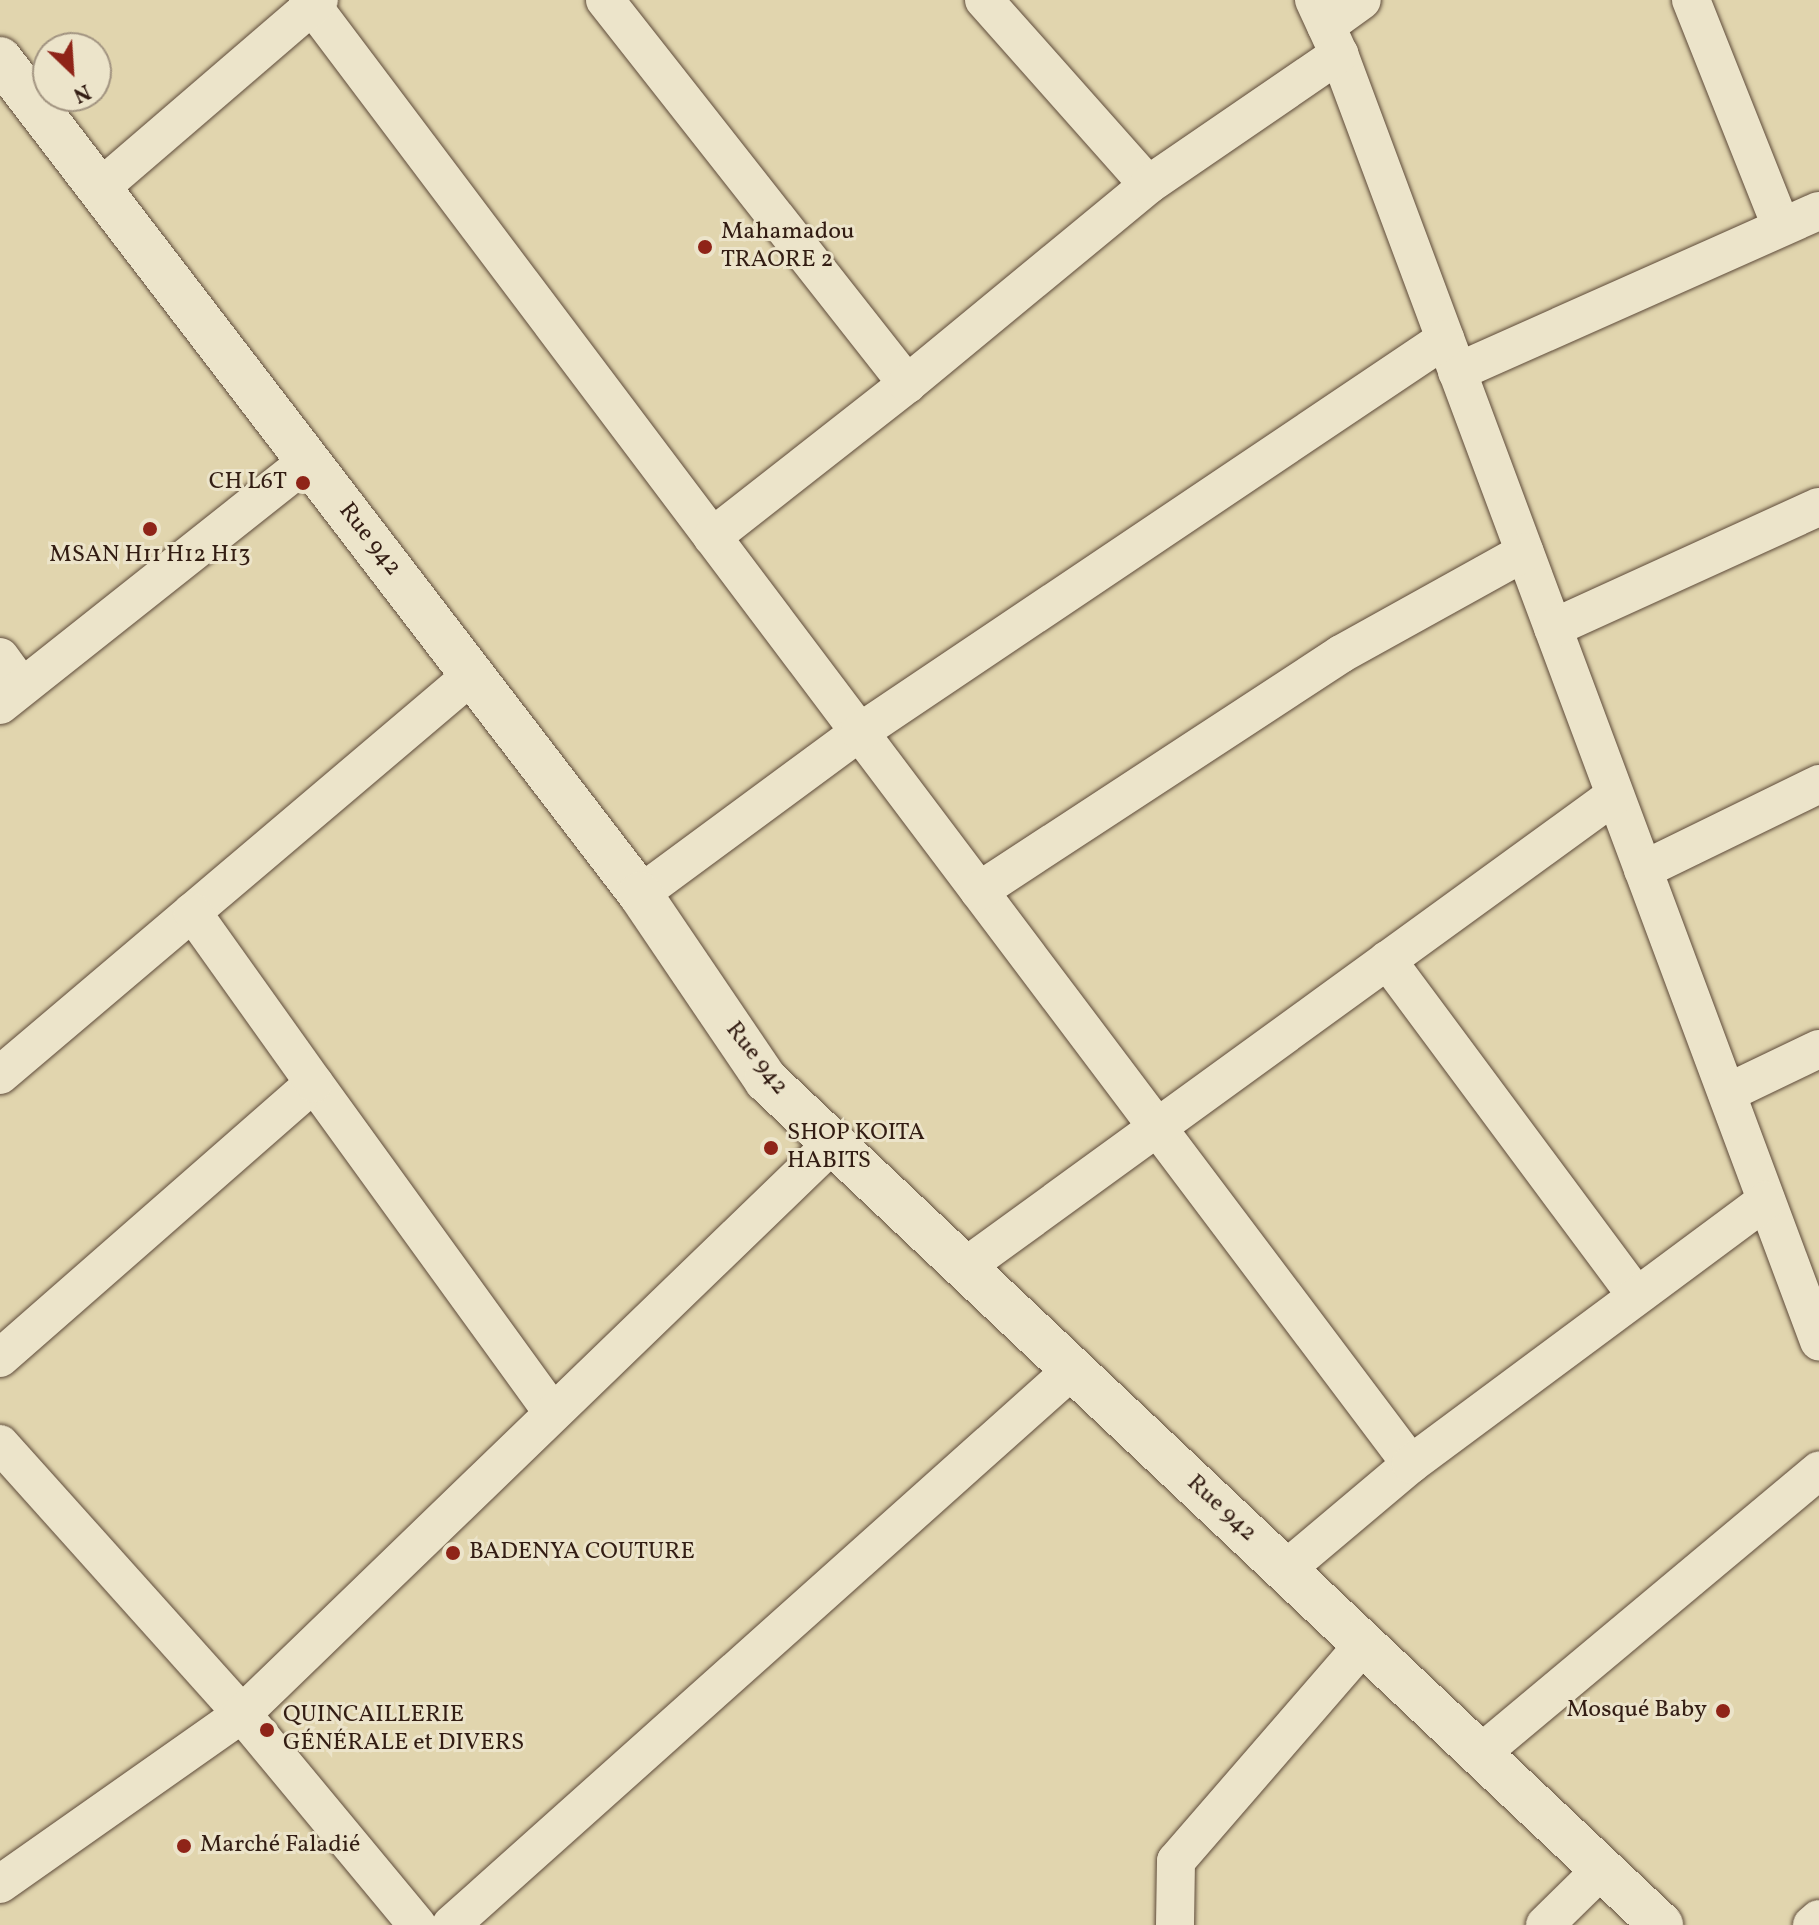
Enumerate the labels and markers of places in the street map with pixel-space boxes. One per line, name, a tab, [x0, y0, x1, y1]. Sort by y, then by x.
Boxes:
place label: Mahamadou TRAORE 2	[721, 219, 855, 275]
marker: Mahamadou TRAORE 2	[696, 238, 714, 256]
place label: CH L6T	[209, 469, 287, 497]
marker: CH L6T	[294, 474, 312, 492]
marker: MSAN H11 H12 H13	[141, 520, 159, 538]
place label: MSAN H11 H12 H13	[49, 542, 251, 570]
place label: SHOP KOITA HABITS	[787, 1120, 925, 1176]
marker: SHOP KOITA HABITS	[762, 1139, 780, 1157]
place label: BADENYA COUTURE	[469, 1539, 695, 1567]
marker: BADENYA COUTURE	[444, 1544, 462, 1562]
place label: Mosqué Baby	[1567, 1697, 1707, 1725]
place label: QUINCAILLERIE GÉNÉRALE et DIVERS	[283, 1702, 524, 1758]
marker: Mosqué Baby	[1714, 1702, 1732, 1720]
marker: QUINCAILLERIE GÉNÉRALE et DIVERS	[258, 1721, 276, 1739]
place label: Marché Faladié	[200, 1832, 360, 1860]
marker: Marché Faladié	[175, 1837, 193, 1855]

